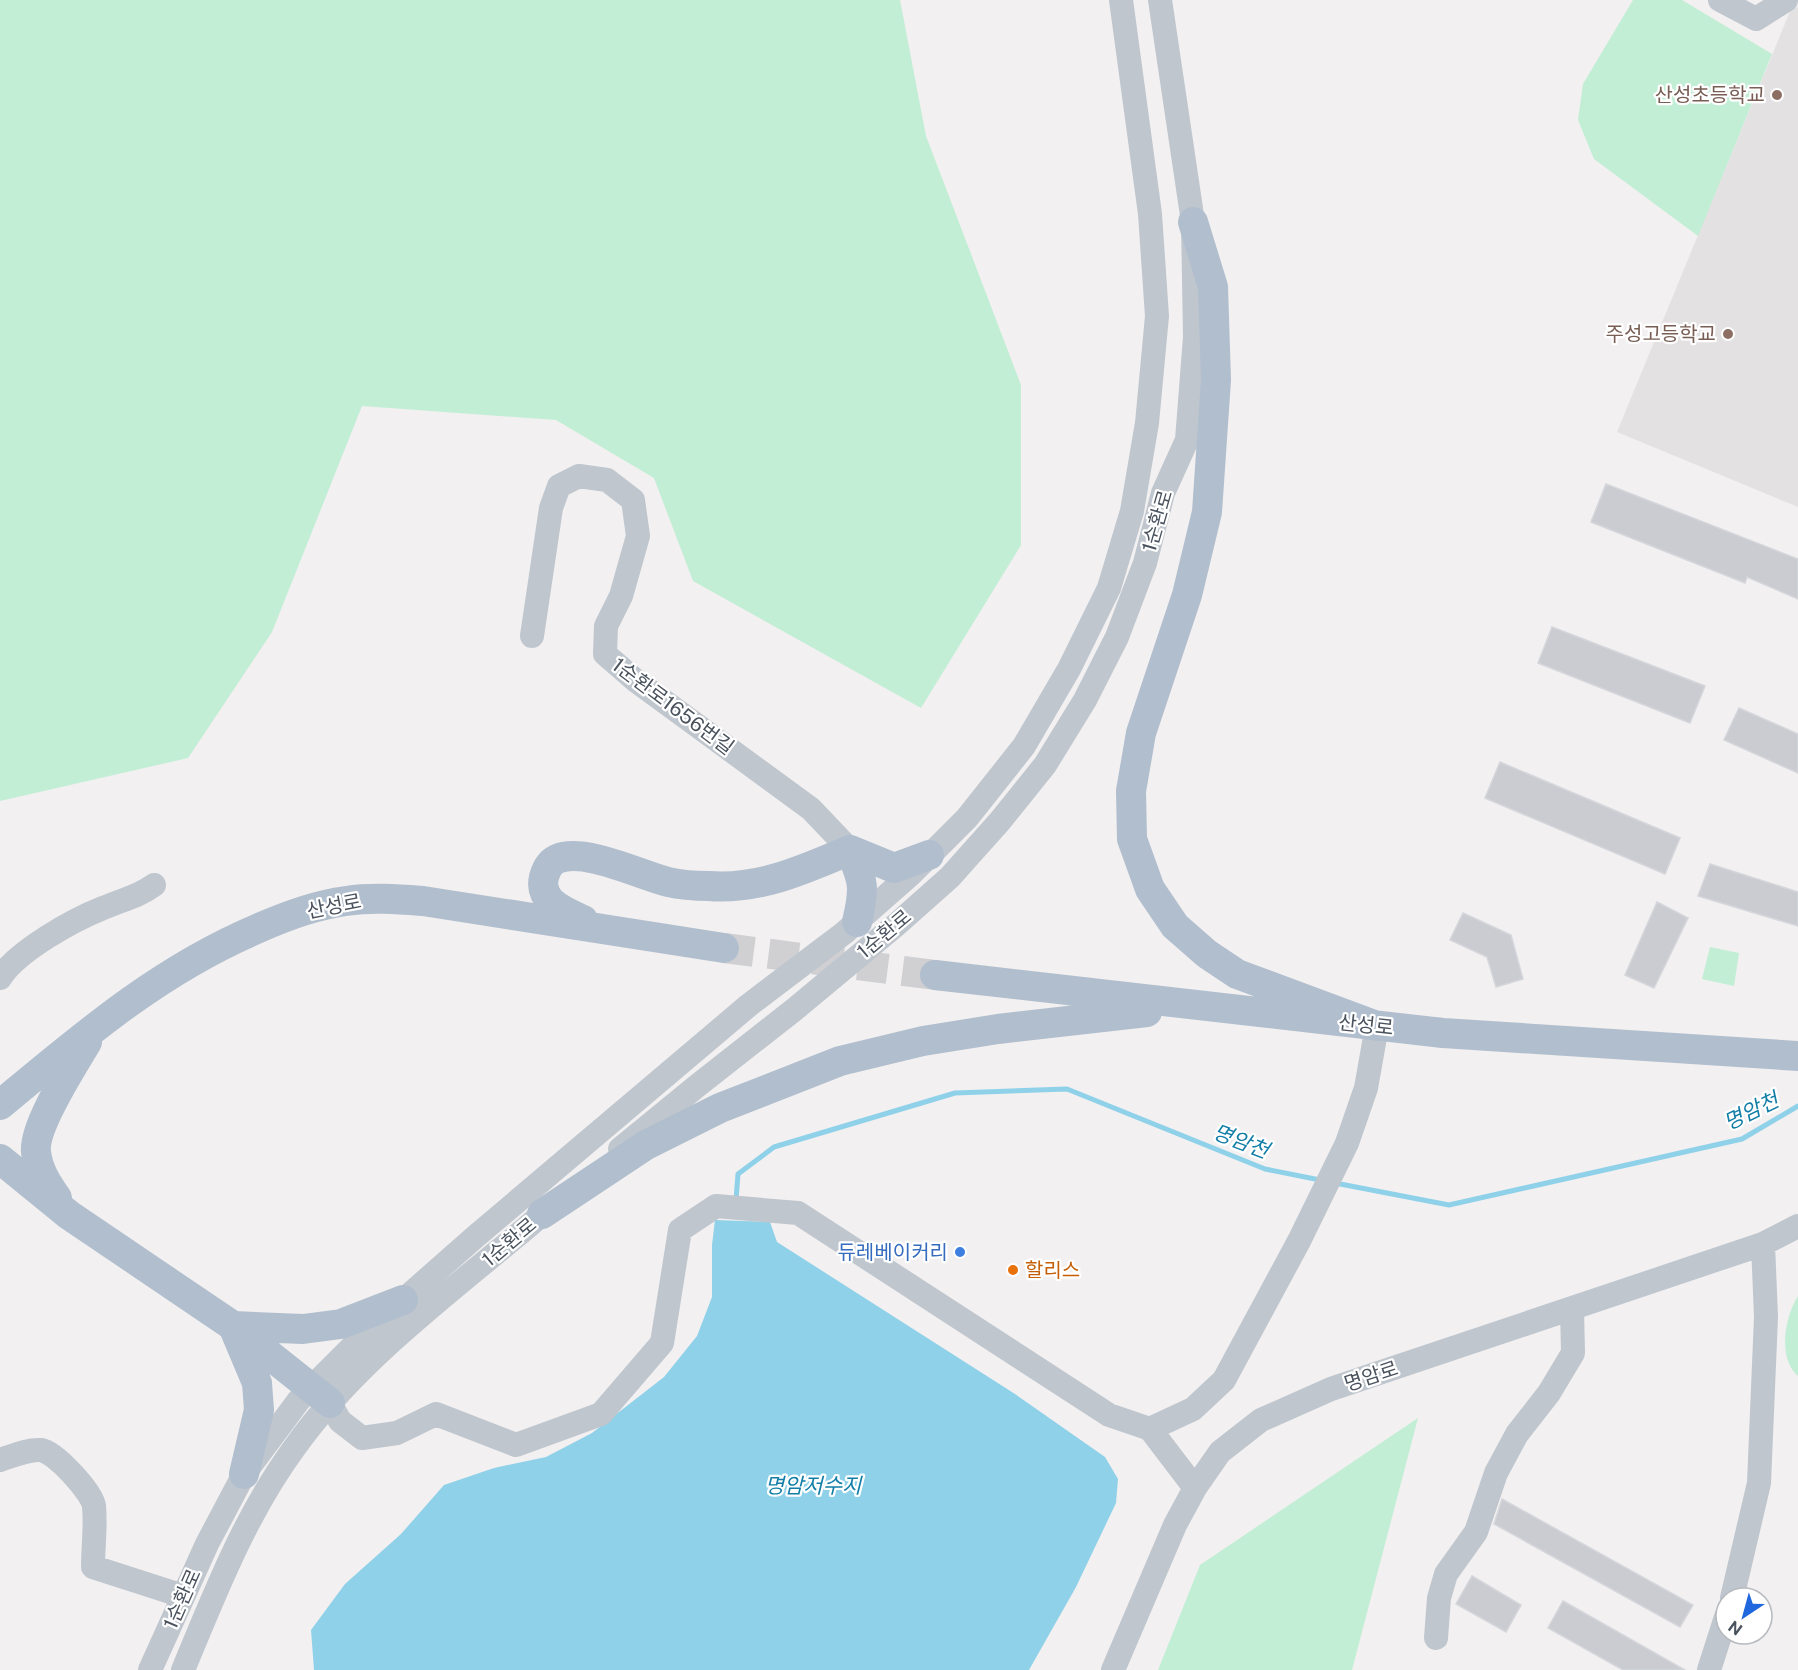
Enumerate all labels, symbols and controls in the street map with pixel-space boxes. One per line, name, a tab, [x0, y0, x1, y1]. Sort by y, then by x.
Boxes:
place label: 산성초등학교	[1655, 83, 1765, 107]
marker: 산성초등학교	[1770, 88, 1784, 102]
place label: 주성고등학교	[1606, 322, 1716, 346]
marker: 주성고등학교	[1721, 327, 1735, 341]
street label: 1순환로	[1137, 487, 1177, 555]
street label: 1순환로1656번길	[607, 652, 739, 760]
street label: 산성로	[305, 889, 363, 923]
street label: 1순환로	[852, 904, 916, 964]
street label: 산성로	[1337, 1010, 1395, 1040]
water label: 명암천	[1719, 1086, 1785, 1135]
water label: 명암천	[1209, 1119, 1275, 1164]
street label: 1순환로	[477, 1212, 541, 1272]
place label: 듀레베이커리	[838, 1240, 948, 1264]
marker: 듀레베이커리	[953, 1245, 967, 1259]
place label: 할리스	[1025, 1258, 1080, 1282]
marker: 할리스	[1006, 1263, 1020, 1277]
street label: 명암로	[1341, 1356, 1401, 1396]
water label: 명암저수지	[765, 1473, 863, 1498]
street label: 1순환로	[158, 1565, 206, 1633]
north arrow	[1714, 1586, 1774, 1646]
text: N	[1725, 1616, 1746, 1639]

